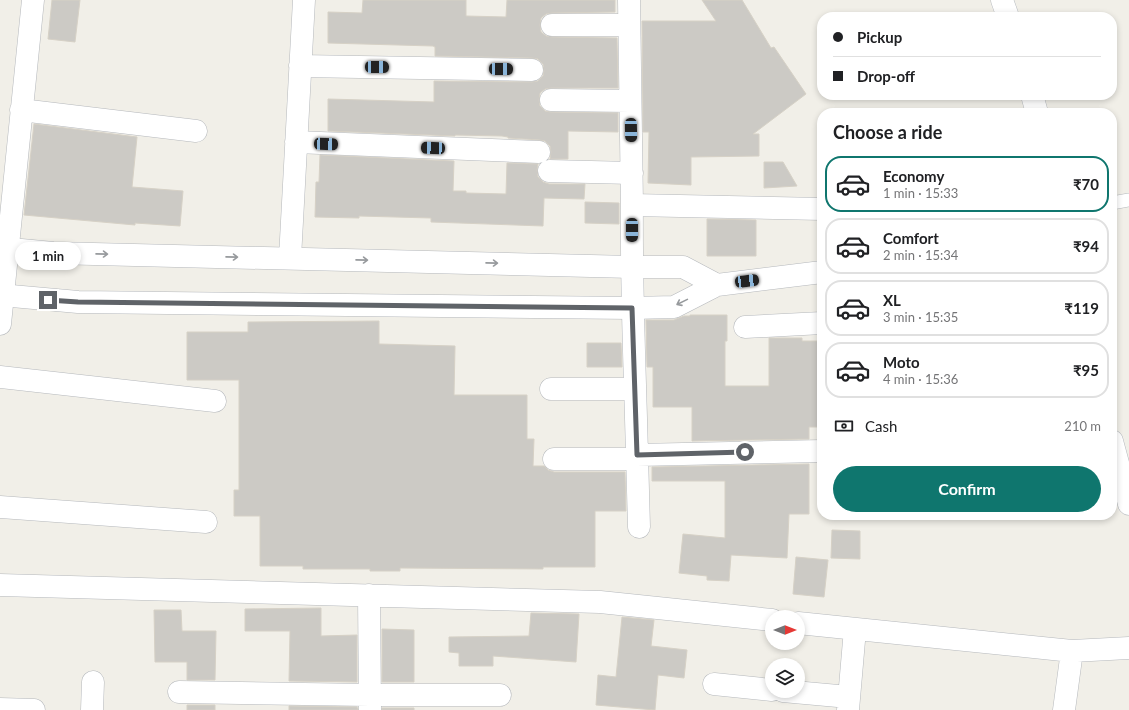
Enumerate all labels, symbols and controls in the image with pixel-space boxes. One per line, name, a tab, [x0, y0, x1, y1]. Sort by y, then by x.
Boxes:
text: Pickup	[857, 28, 902, 46]
car	[365, 61, 389, 73]
car	[489, 63, 513, 75]
text: Drop-off	[857, 67, 915, 85]
car	[625, 118, 637, 142]
text: Choose a ride	[833, 121, 942, 143]
car	[314, 138, 338, 150]
car	[421, 142, 445, 154]
icon: car	[835, 166, 871, 202]
text: Economy	[883, 167, 944, 185]
text: ₹70	[1073, 175, 1099, 193]
text: 1 min · 15:33	[883, 185, 958, 201]
car	[626, 218, 638, 242]
icon: car	[835, 228, 871, 264]
text: Comfort	[883, 229, 939, 247]
text: ₹94	[1073, 237, 1099, 255]
callout: 1 min	[15, 242, 81, 270]
text: 2 min · 15:34	[883, 247, 958, 263]
text: 1 min	[32, 248, 64, 264]
one-way arrow	[95, 250, 108, 258]
one-way arrow	[225, 253, 238, 261]
one-way arrow	[355, 256, 368, 264]
one-way arrow	[485, 259, 498, 267]
car	[734, 274, 760, 288]
icon: car	[835, 290, 871, 326]
route end	[39, 291, 57, 309]
text: XL	[883, 291, 901, 309]
one-way arrow	[677, 299, 689, 306]
text: ₹119	[1064, 299, 1099, 317]
text: 3 min · 15:35	[883, 309, 958, 325]
icon: car	[835, 352, 871, 388]
text: Moto	[883, 353, 920, 371]
text: ₹95	[1073, 361, 1099, 379]
text: 4 min · 15:36	[883, 371, 958, 387]
icon: cash	[833, 415, 855, 437]
text: Cash	[865, 417, 897, 435]
text: 210 m	[1064, 418, 1101, 434]
route start	[736, 443, 754, 461]
button: Confirm	[833, 466, 1101, 512]
north arrow	[765, 610, 805, 650]
map controls	[765, 610, 805, 698]
button: layers	[765, 658, 805, 698]

